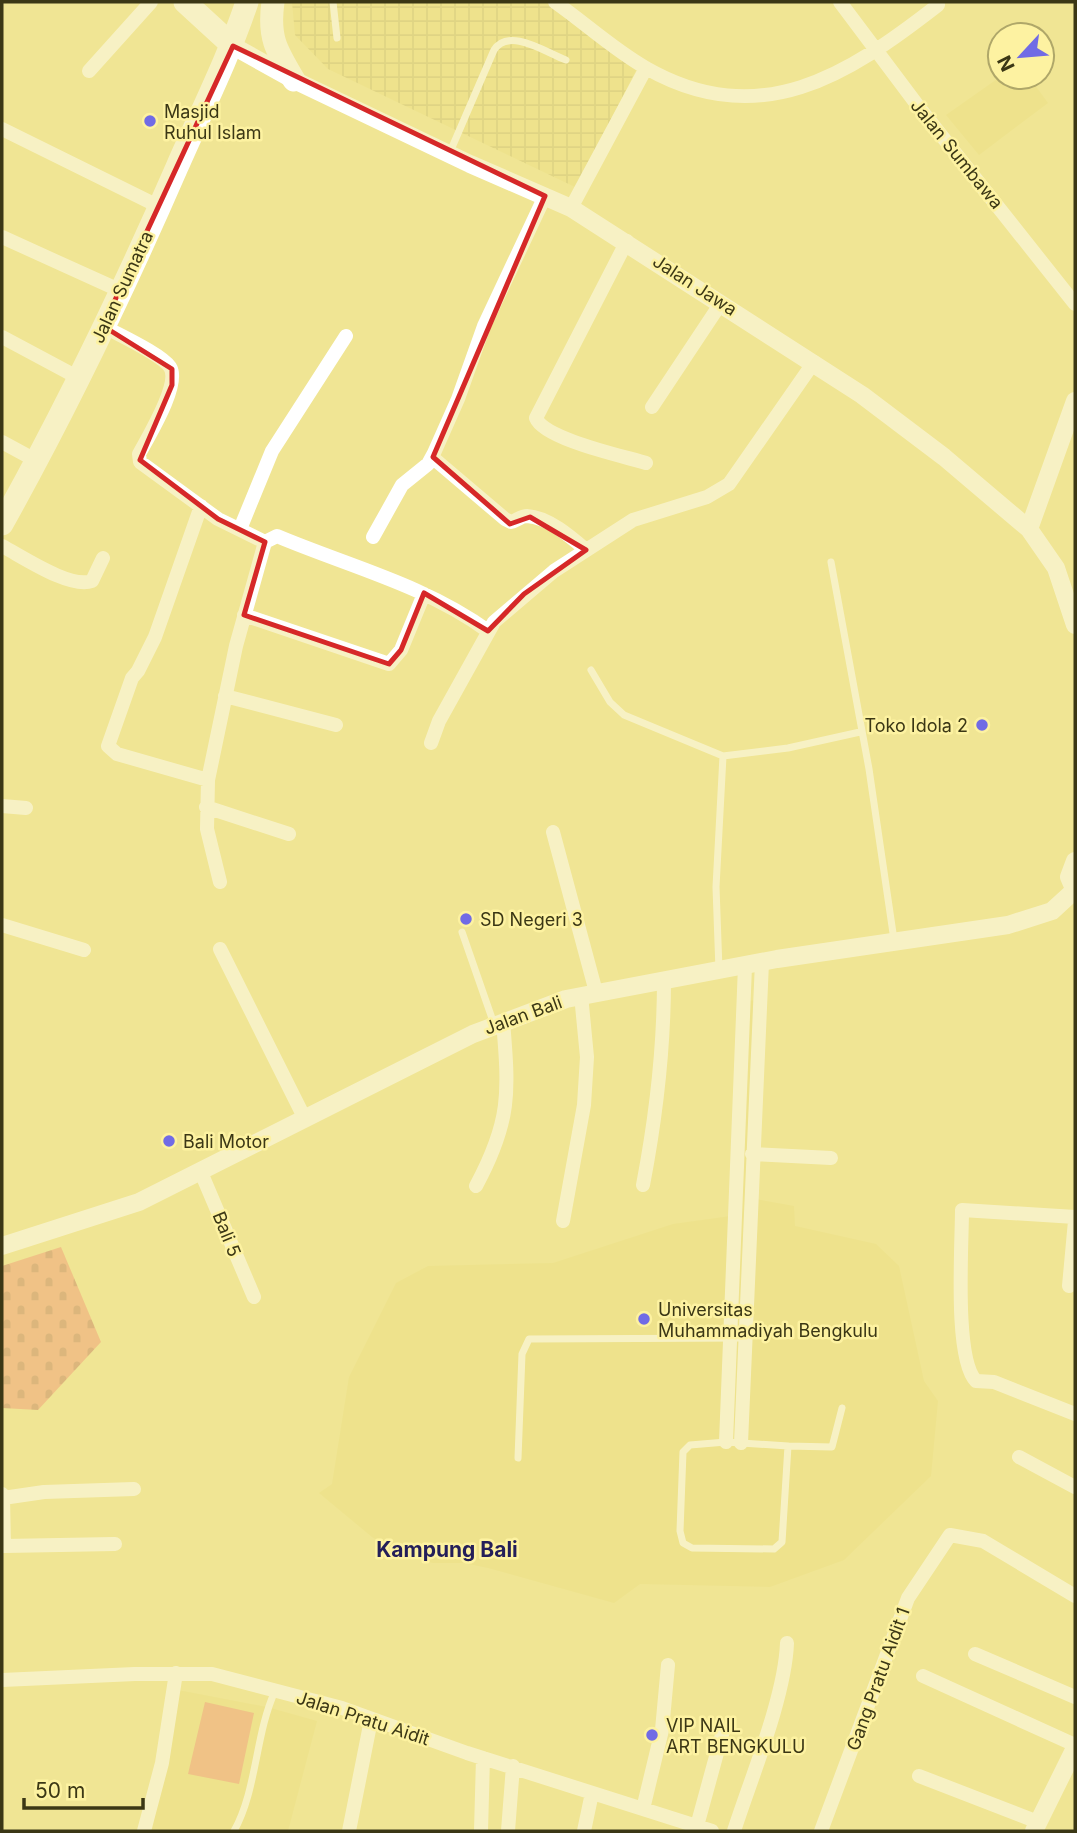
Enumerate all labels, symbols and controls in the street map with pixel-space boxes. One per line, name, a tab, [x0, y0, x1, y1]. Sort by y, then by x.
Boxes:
north arrow	[986, 21, 1056, 91]
text: N	[993, 52, 1020, 75]
street label: Jalan Sumbawa	[906, 95, 1008, 213]
place label: Masjid Ruhul Islam	[164, 101, 262, 143]
marker: Masjid Ruhul Islam	[142, 113, 158, 129]
street label: Jalan Sumatra	[87, 228, 157, 346]
street label: Jalan Jawa	[649, 250, 741, 320]
place label: Toko Idola 2	[865, 715, 968, 736]
marker: Toko Idola 2	[974, 717, 990, 733]
place label: SD Negeri 3	[480, 909, 583, 930]
marker: SD Negeri 3	[458, 911, 474, 927]
street label: Jalan Bali	[481, 991, 565, 1039]
place label: Bali Motor	[183, 1131, 269, 1152]
marker: Bali Motor	[161, 1133, 177, 1149]
street label: Bali 5	[209, 1208, 245, 1260]
place label: Universitas Muhammadiyah Bengkulu	[658, 1299, 878, 1341]
marker: Universitas Muhammadiyah Bengkulu	[636, 1311, 652, 1327]
district label: Kampung Bali	[376, 1537, 518, 1562]
street label: Gang Pratu Aidit 1	[842, 1605, 914, 1753]
street label: Jalan Pratu Aidit	[294, 1687, 432, 1749]
place label: VIP NAIL ART BENGKULU	[666, 1715, 805, 1757]
marker: VIP NAIL ART BENGKULU	[644, 1727, 660, 1743]
scale bar	[24, 1766, 144, 1810]
text: 50 m	[35, 1778, 85, 1803]

